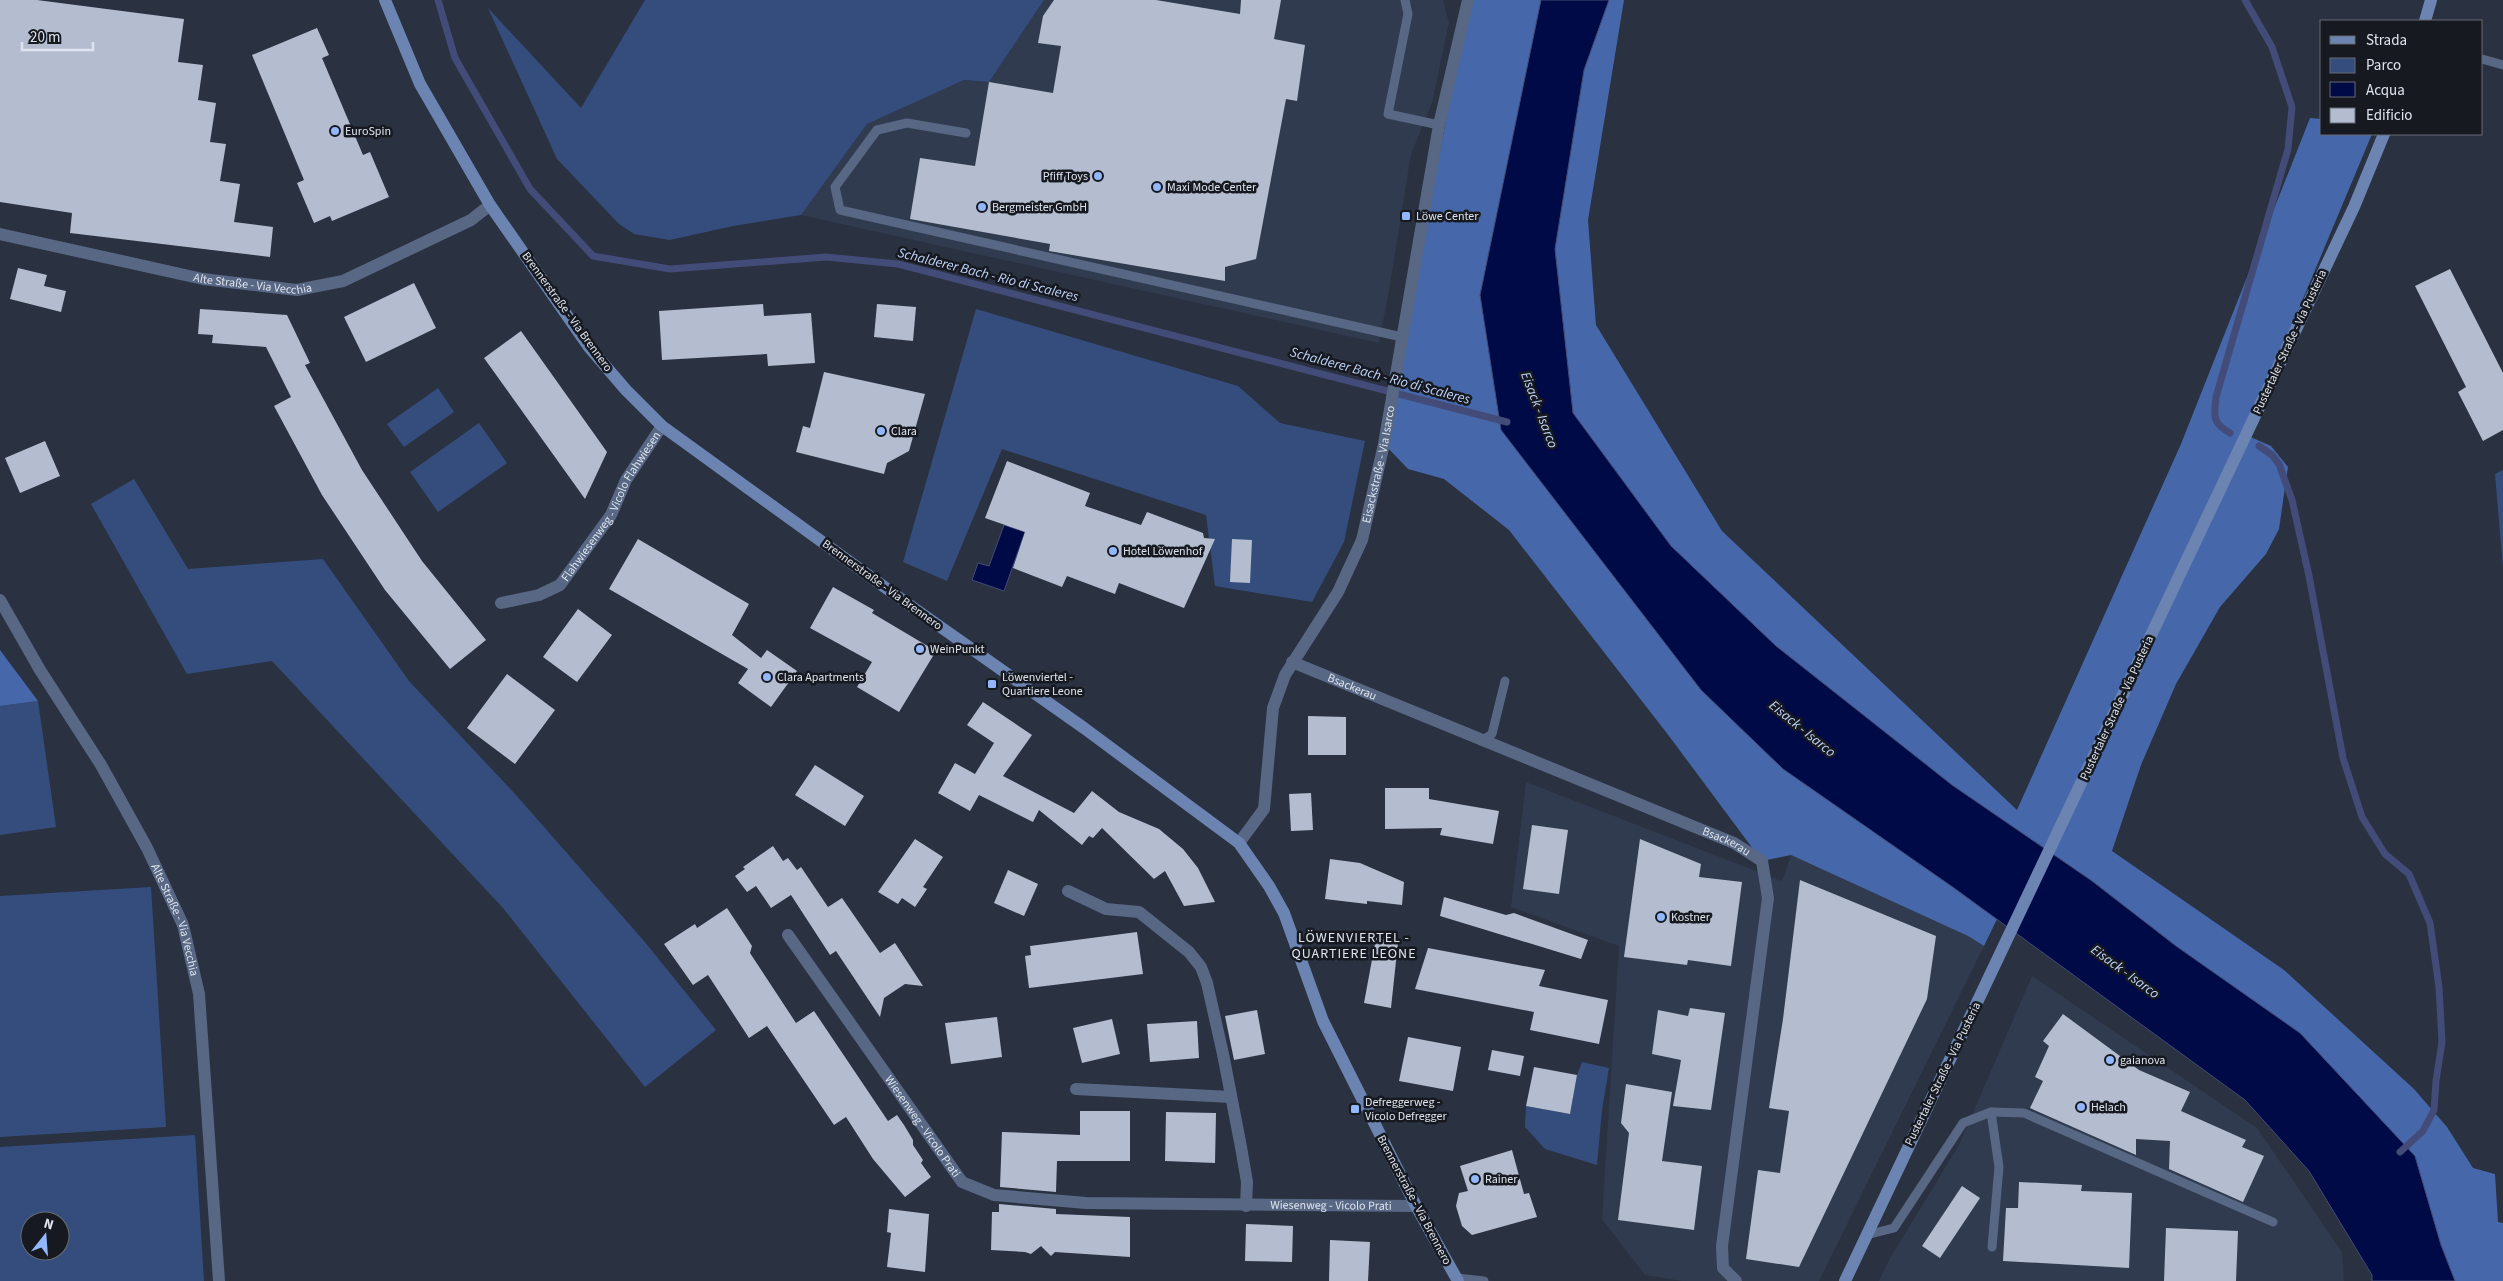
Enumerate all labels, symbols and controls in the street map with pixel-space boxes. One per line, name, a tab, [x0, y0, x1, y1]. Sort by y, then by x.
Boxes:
scale bar	[22, 20, 94, 52]
legend	[2320, 20, 2483, 135]
text: 20 m	[30, 27, 60, 48]
text: Strada	[2366, 30, 2407, 51]
text: Parco	[2366, 55, 2401, 76]
text: Acqua	[2366, 80, 2405, 101]
text: Edificio	[2366, 105, 2413, 126]
place label: EuroSpin	[345, 123, 391, 140]
marker: EuroSpin	[329, 125, 341, 137]
place label: Pfiff Toys	[1043, 168, 1088, 185]
marker: Pfiff Toys	[1092, 170, 1104, 182]
place label: Maxi Mode Center	[1167, 179, 1257, 196]
marker: Maxi Mode Center	[1151, 181, 1163, 193]
place label: Bergmeister GmbH	[992, 199, 1087, 216]
marker: Bergmeister GmbH	[976, 201, 988, 213]
place label: Löwe Center	[1416, 208, 1479, 225]
marker: Löwe Center	[1400, 210, 1412, 222]
water label: Schalderer Bach - Rio di Scaleres	[895, 243, 1081, 307]
street label: Brennerstraße - Via Brennero	[518, 248, 616, 376]
street label: Pustertaler Straße - Via Pusteria	[2249, 267, 2331, 417]
street label: Alte Straße - Via Vecchia	[192, 269, 313, 298]
water label: Schalderer Bach - Rio di Scaleres	[1288, 342, 1473, 410]
water label: Eisack - Isarco	[1515, 369, 1563, 451]
street label: Eisackstraße - Via Isarco	[1358, 404, 1399, 525]
place label: Clara	[891, 423, 917, 440]
marker: Clara	[875, 425, 887, 437]
street label: Flahwiesenweg - Vicolo Flahwiesen	[557, 428, 665, 585]
street label: Brennerstraße - Via Brennero	[818, 536, 946, 634]
place label: Hotel Löwenhof	[1123, 543, 1203, 560]
marker: Hotel Löwenhof	[1107, 545, 1119, 557]
street label: Pustertaler Straße - Via Pusteria	[2076, 633, 2158, 783]
place label: WeinPunkt	[930, 641, 985, 658]
marker: WeinPunkt	[914, 643, 926, 655]
place label: Clara Apartments	[777, 669, 864, 686]
place label: Löwenviertel - Quartiere Leone	[1002, 669, 1083, 700]
street label: Bsackerau	[1325, 669, 1379, 704]
marker: Clara Apartments	[761, 671, 773, 683]
marker: Löwenviertel - Quartiere Leone	[986, 678, 998, 690]
water label: Eisack - Isarco	[1764, 696, 1840, 762]
street label: Bsackerau	[1700, 822, 1754, 860]
street label: Alte Straße - Via Vecchia	[147, 861, 203, 978]
place label: Kostner	[1671, 909, 1711, 926]
marker: Kostner	[1655, 911, 1667, 923]
district label: LÖWENVIERTEL - QUARTIERE LEONE	[1291, 928, 1417, 964]
water label: Eisack - Isarco	[2087, 940, 2163, 1004]
street label: Pustertaler Straße - Via Pusteria	[1901, 999, 1985, 1149]
place label: gaianova	[2120, 1052, 2165, 1069]
marker: gaianova	[2104, 1054, 2116, 1066]
street label: Wiesenweg - Vicolo Prati	[881, 1072, 965, 1181]
place label: Defreggerweg - Vicolo Defregger	[1365, 1094, 1447, 1125]
place label: Helach	[2091, 1099, 2126, 1116]
marker: Helach	[2075, 1101, 2087, 1113]
marker: Defreggerweg - Vicolo Defregger	[1349, 1103, 1361, 1115]
street label: Brennerstraße - Via Brennero	[1373, 1132, 1455, 1268]
place label: Rainer	[1485, 1171, 1518, 1188]
marker: Rainer	[1469, 1173, 1481, 1185]
street label: Wiesenweg - Vicolo Prati	[1270, 1196, 1392, 1214]
north arrow	[20, 1211, 70, 1261]
text: N	[41, 1214, 56, 1235]

